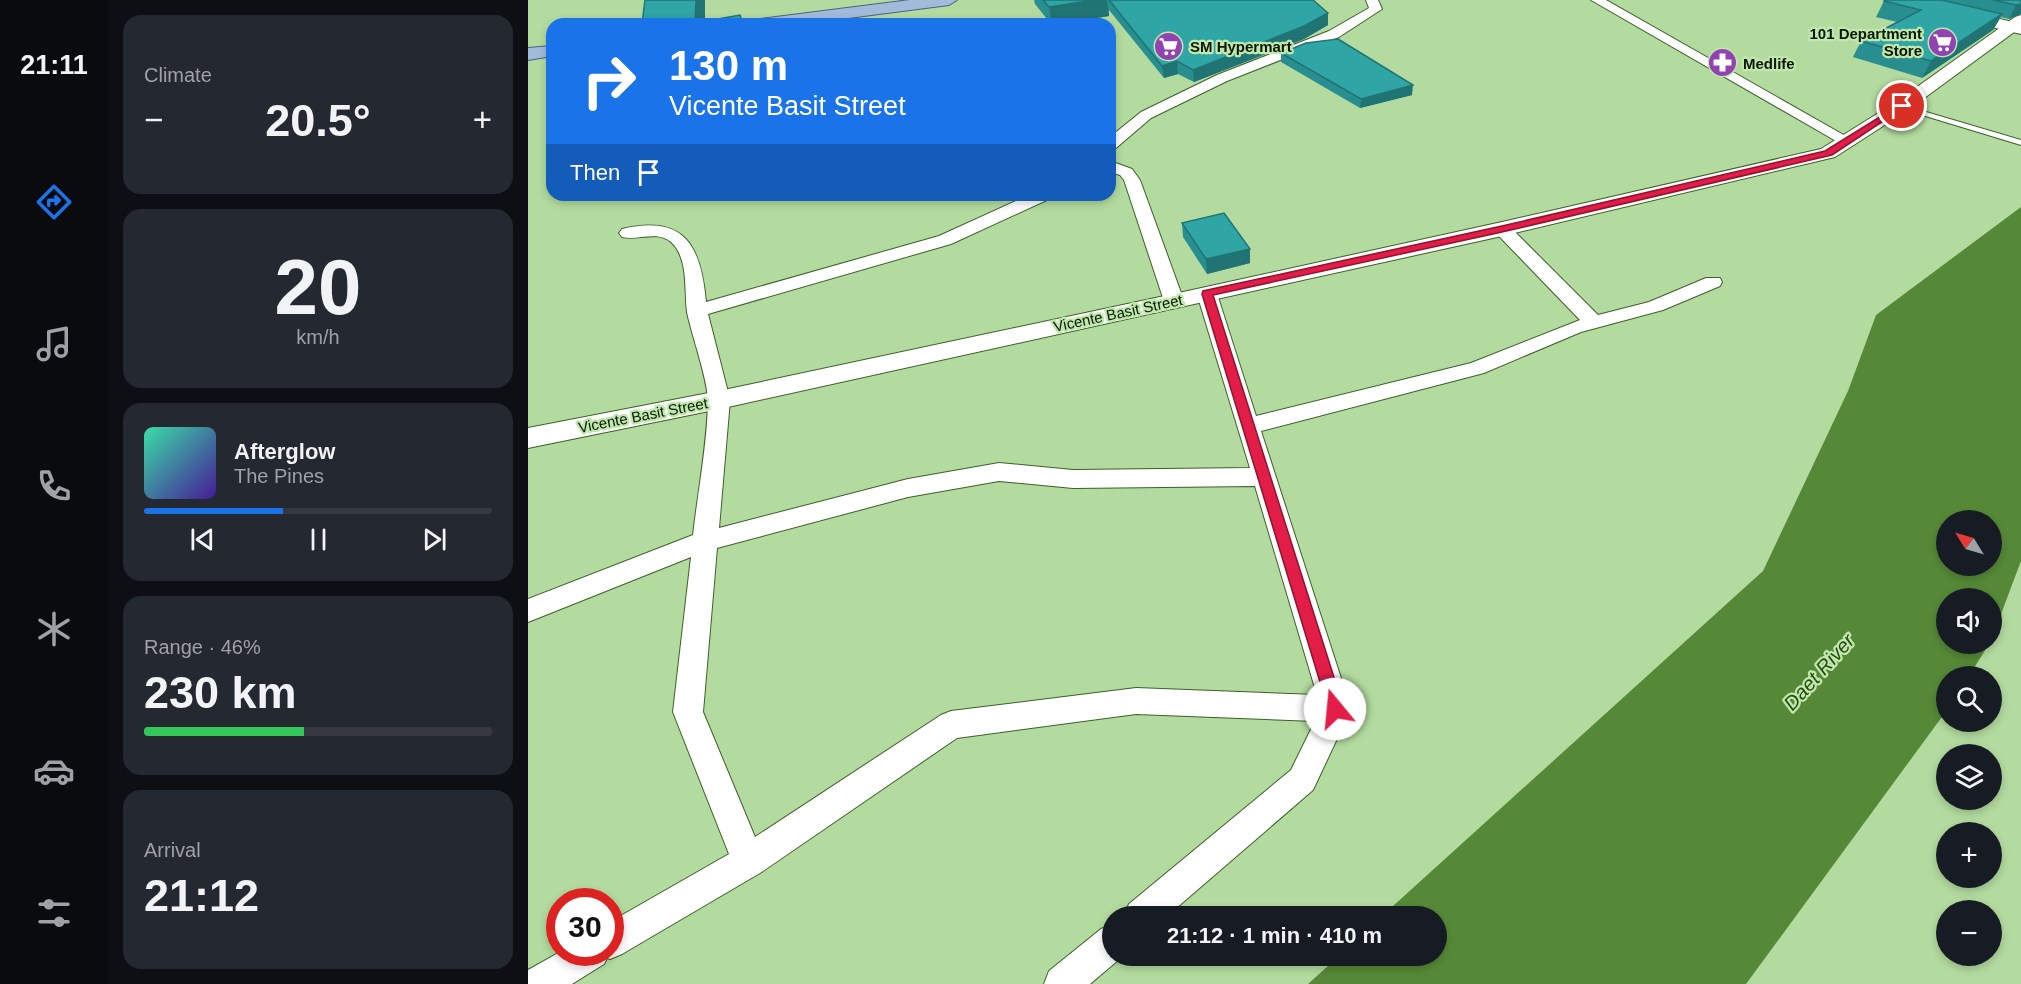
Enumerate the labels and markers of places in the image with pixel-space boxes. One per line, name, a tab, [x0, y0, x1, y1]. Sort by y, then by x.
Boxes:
place label: 101 Department Store	[1809, 25, 1922, 59]
supermarket icon: 101 Department Store	[1927, 26, 1959, 58]
supermarket icon: SM Hypermart	[1153, 30, 1185, 62]
place label: SM Hypermart	[1190, 38, 1292, 55]
pharmacy icon: Medlife	[1706, 47, 1738, 79]
place label: Medlife	[1743, 55, 1795, 72]
pin	[1876, 80, 1927, 131]

